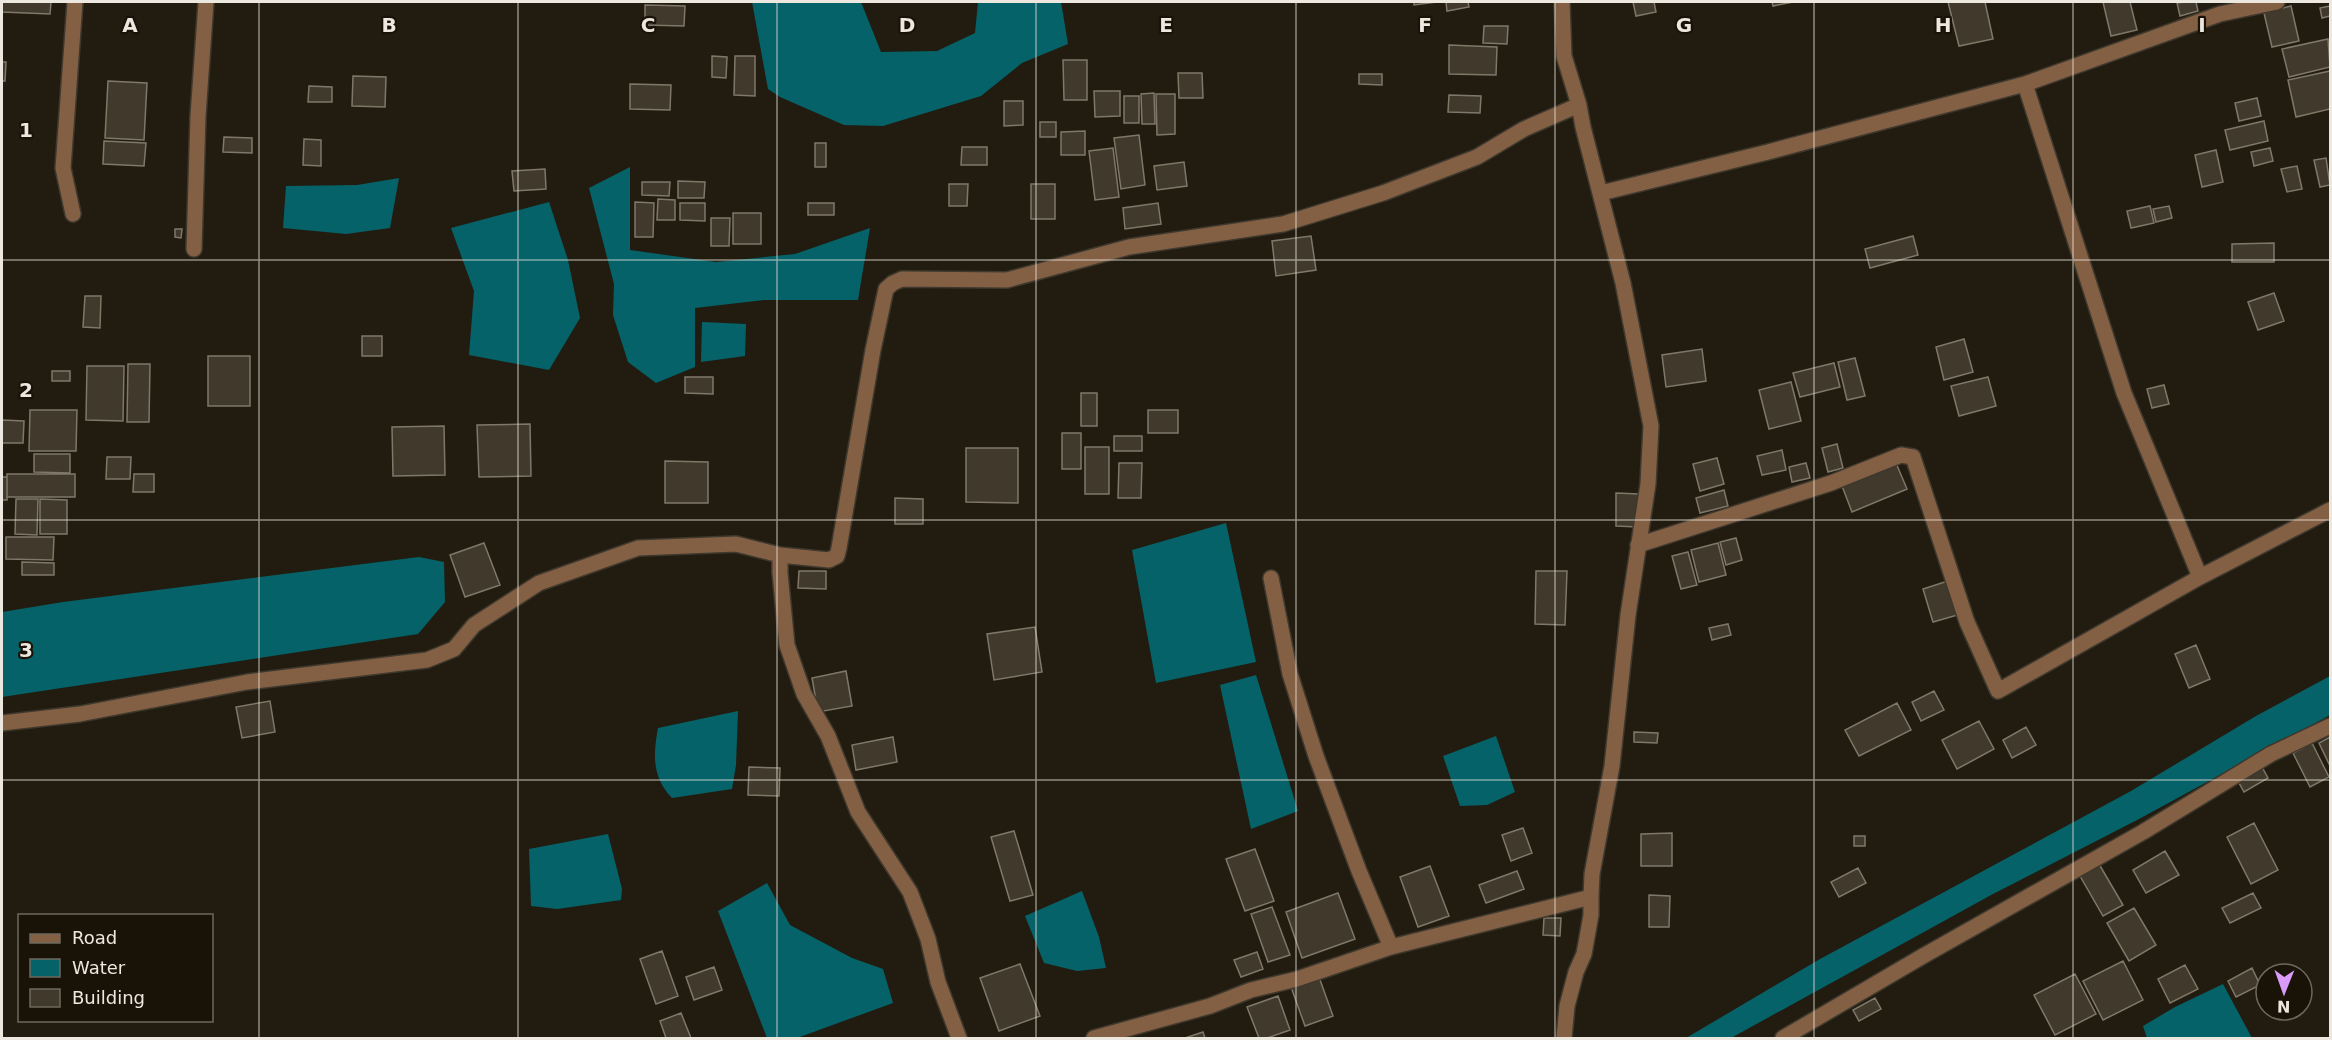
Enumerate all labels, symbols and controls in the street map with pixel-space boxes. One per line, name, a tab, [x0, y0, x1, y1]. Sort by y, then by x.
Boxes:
text: A	[122, 13, 138, 37]
text: B	[381, 13, 397, 37]
text: C	[641, 13, 655, 37]
text: D	[899, 13, 915, 37]
text: E	[1159, 13, 1173, 37]
text: F	[1418, 13, 1432, 37]
text: G	[1676, 13, 1692, 37]
text: H	[1935, 13, 1951, 37]
text: I	[2198, 13, 2206, 37]
text: 1	[19, 118, 33, 142]
text: 2	[19, 378, 33, 402]
text: 3	[19, 638, 33, 662]
legend	[18, 914, 213, 1022]
text: Road	[72, 927, 117, 948]
text: Water	[72, 957, 126, 978]
north arrow	[2254, 962, 2314, 1022]
text: Building	[72, 987, 145, 1008]
text: N	[2277, 997, 2291, 1016]

